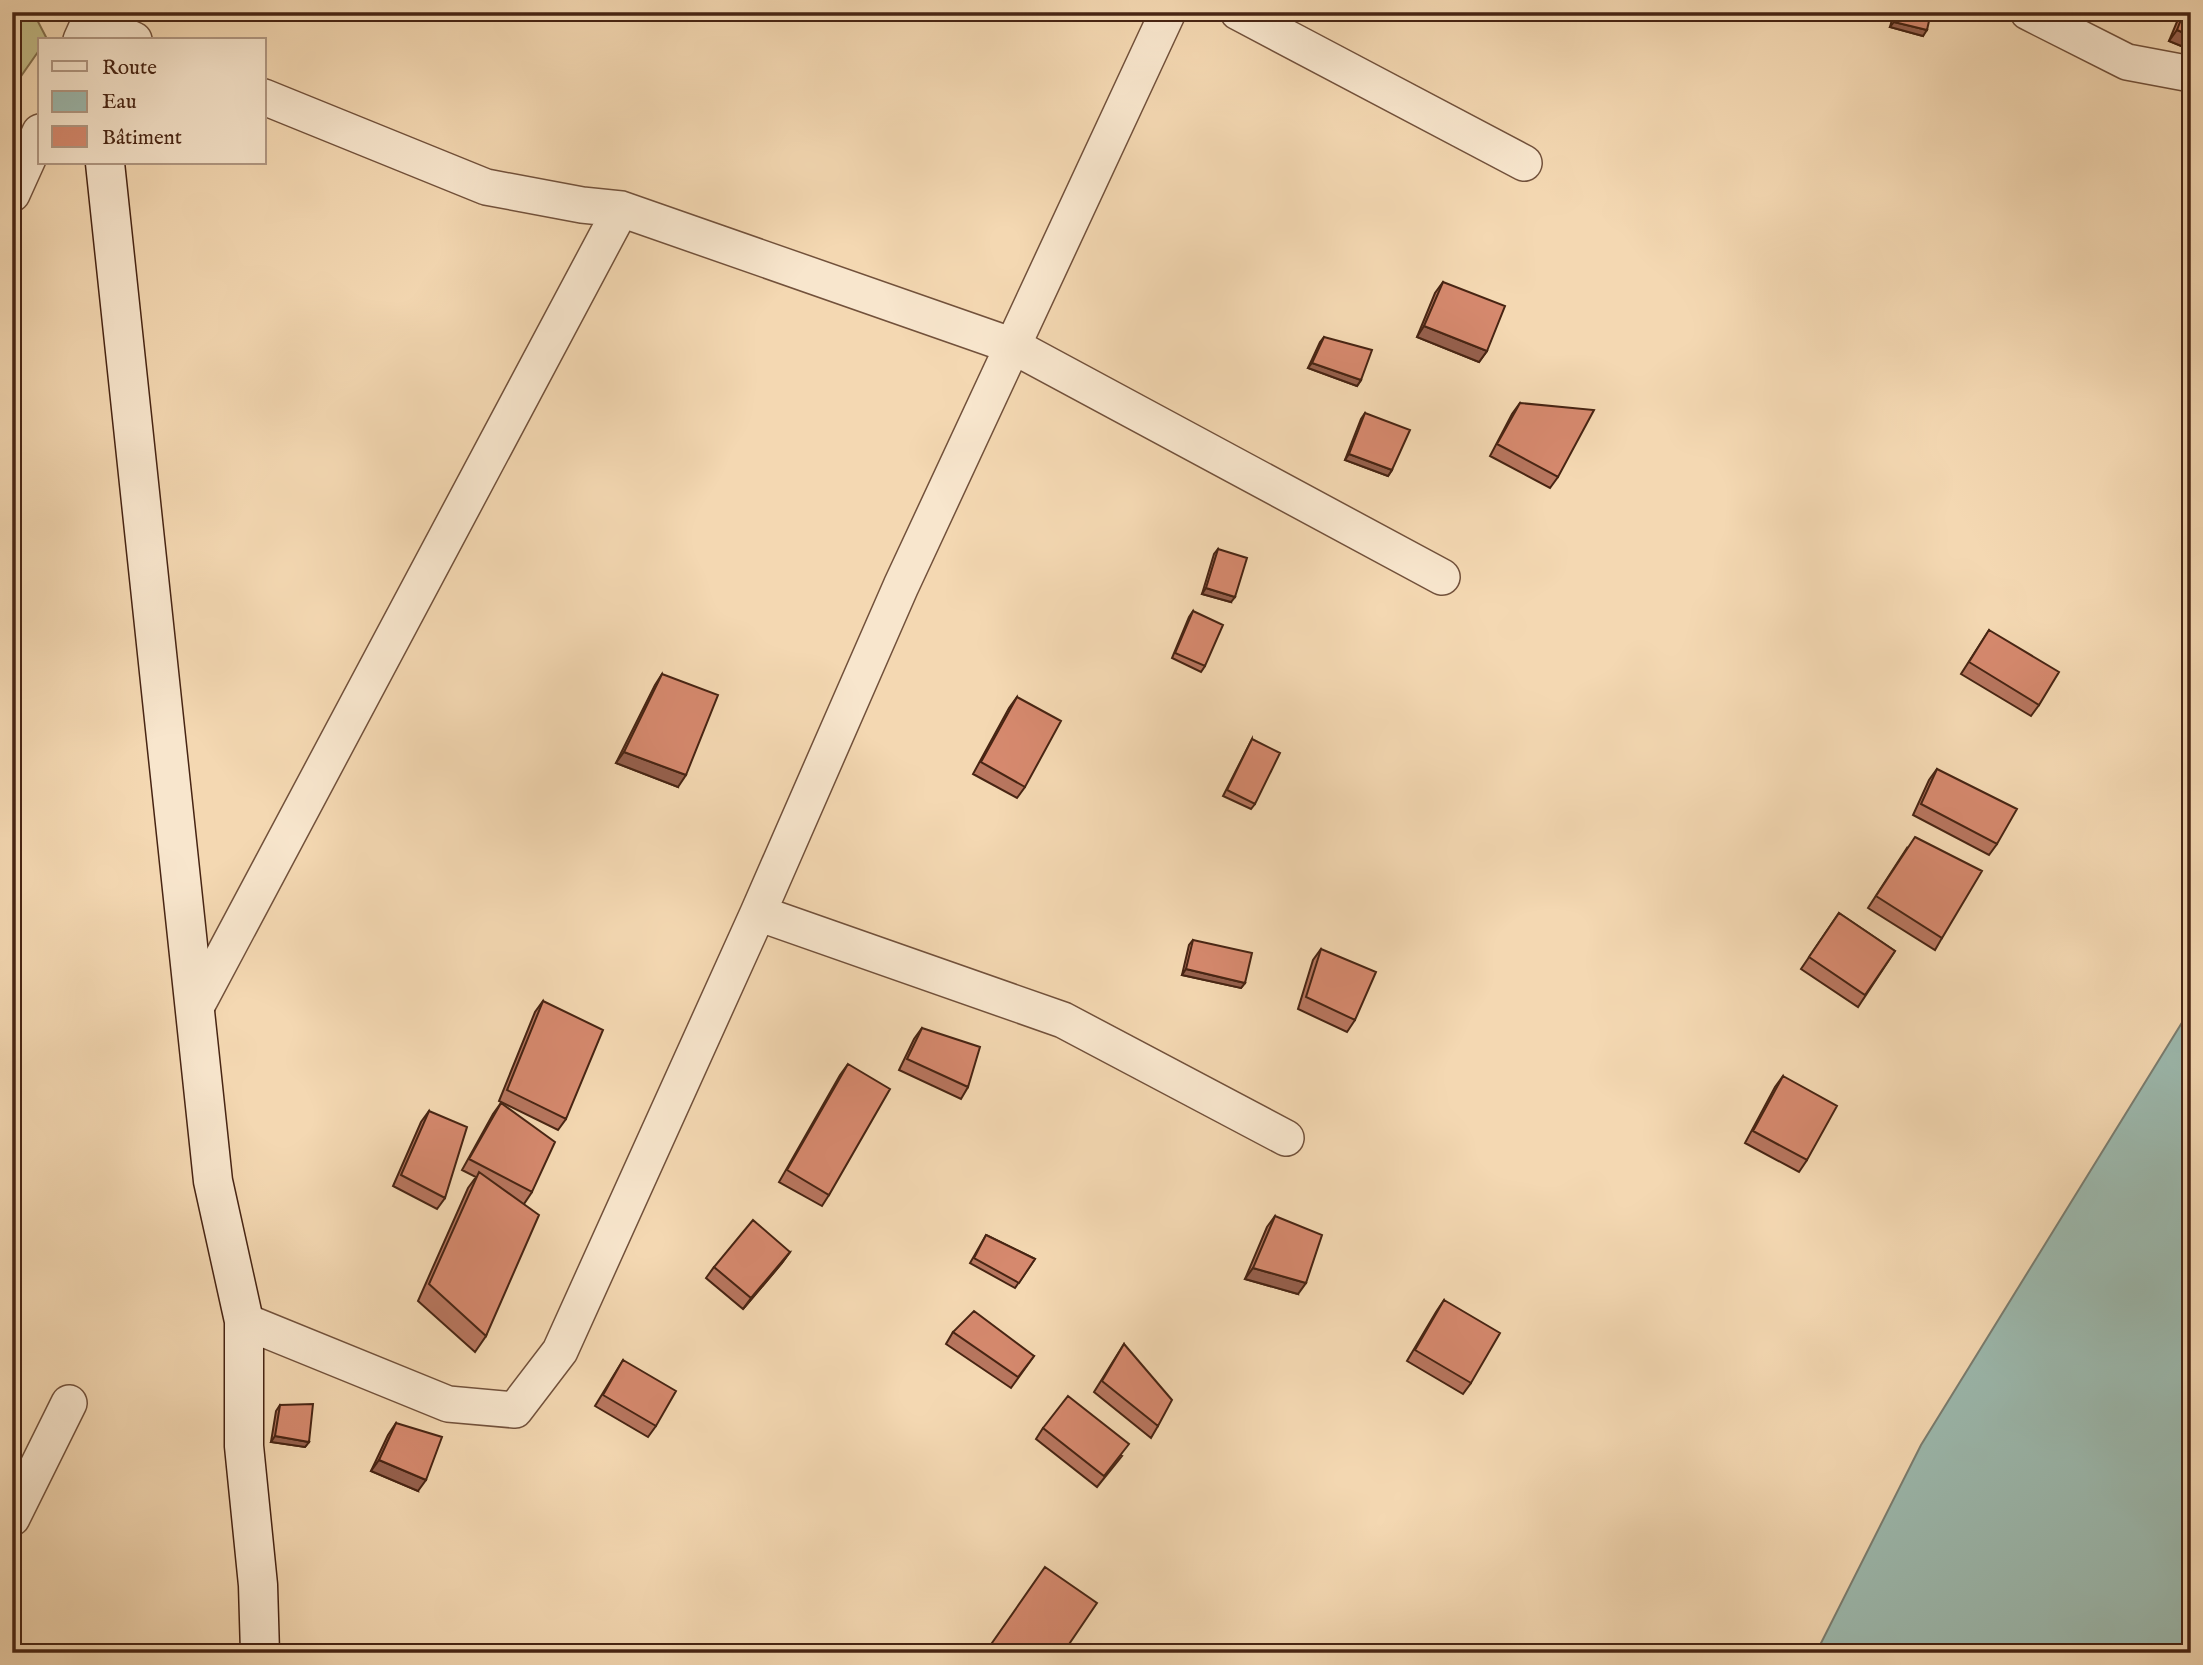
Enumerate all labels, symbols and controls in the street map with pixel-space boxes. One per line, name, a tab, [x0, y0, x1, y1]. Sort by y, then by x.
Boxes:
legend	[38, 38, 266, 164]
text: Route	[102, 55, 157, 82]
text: Eau	[102, 89, 137, 116]
text: Bâtiment	[102, 125, 182, 152]

